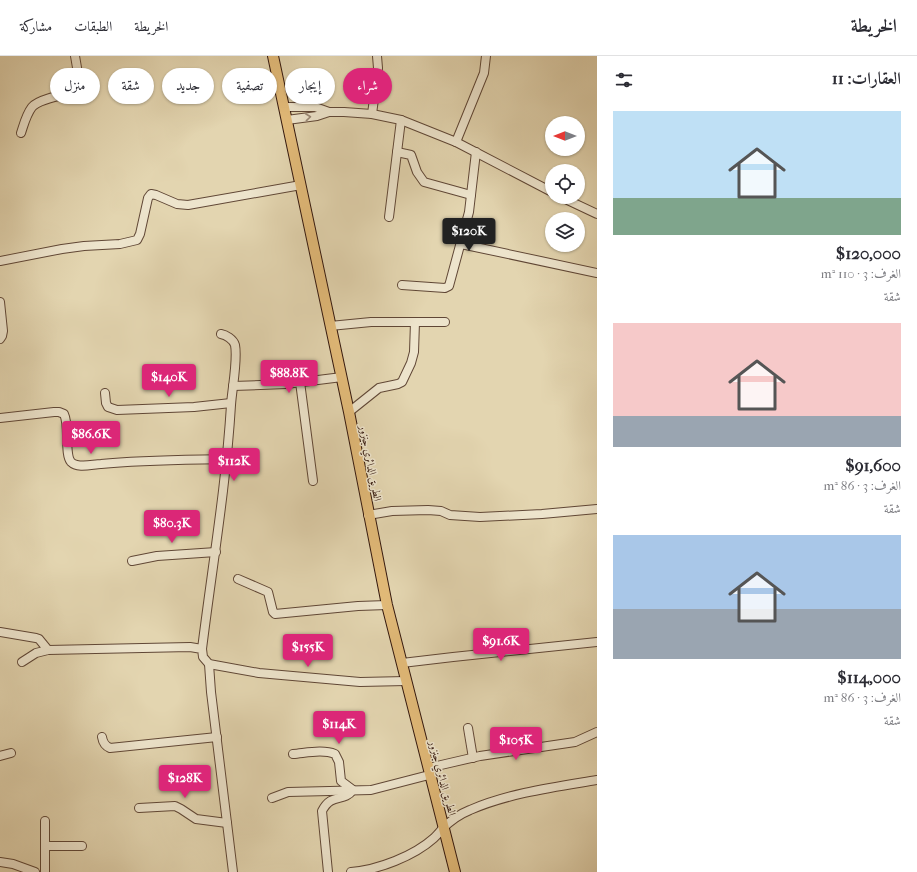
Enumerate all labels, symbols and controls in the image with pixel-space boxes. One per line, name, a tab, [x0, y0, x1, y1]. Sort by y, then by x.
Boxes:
text: الخريطة	[851, 15, 897, 37]
text: مشاركة	[20, 18, 52, 35]
text: الطبقات	[74, 18, 112, 35]
text: الخريطة	[134, 18, 168, 35]
chip: منزل	[50, 68, 100, 104]
chip: شقة	[108, 68, 154, 104]
chip: جديد	[162, 68, 214, 104]
chip: تصفية	[222, 68, 277, 104]
chip: إيجار	[285, 68, 335, 104]
chip: شراء	[343, 68, 392, 104]
text: العقارات: 11	[832, 68, 901, 88]
icon: filters	[613, 69, 635, 91]
one-way arrow	[305, 113, 311, 122]
north arrow	[545, 116, 585, 156]
map controls	[545, 116, 585, 252]
icon: home	[721, 137, 793, 209]
button: locate	[545, 164, 585, 204]
button: layers	[545, 212, 585, 252]
pin: $120K	[441, 218, 497, 252]
text: $120K	[451, 223, 487, 238]
text: $120,000	[836, 243, 901, 263]
text: الغرف: 3 · 110 m²	[821, 266, 901, 281]
text: شقة	[884, 289, 901, 304]
icon: home	[721, 349, 793, 421]
pin: $88.8K	[256, 360, 322, 394]
pin: $140K	[141, 364, 197, 398]
text: $88.8K	[270, 365, 308, 380]
text: $140K	[151, 369, 187, 384]
pin: $86.6K	[58, 421, 124, 455]
street label: الطريق الدائري جنزور	[355, 423, 384, 503]
text: $86.6K	[71, 426, 111, 441]
pin: $112K	[206, 448, 262, 482]
text: $112K	[218, 453, 250, 468]
text: $91,600	[845, 455, 901, 475]
text: الغرف: 3 · 86 m²	[824, 478, 901, 493]
text: شقة	[884, 501, 901, 516]
pin: $80.3K	[139, 510, 205, 544]
text: $80.3K	[153, 515, 191, 530]
icon: home	[721, 561, 793, 633]
pin: $91.6K	[468, 628, 534, 662]
text: $91.6K	[482, 633, 520, 648]
pin: $155K	[280, 634, 336, 668]
text: $155K	[292, 639, 324, 654]
text: $114,000	[837, 667, 901, 687]
text: الغرف: 3 · 86 m²	[824, 690, 901, 705]
pin: $114K	[311, 711, 367, 745]
text: شقة	[884, 713, 901, 728]
text: $114K	[322, 716, 356, 731]
pin: $105K	[488, 727, 544, 761]
text: $105K	[499, 732, 533, 747]
street label: الطريق الدائري جنزور	[424, 738, 459, 818]
pin: $128K	[157, 765, 213, 799]
text: $128K	[168, 770, 202, 785]

